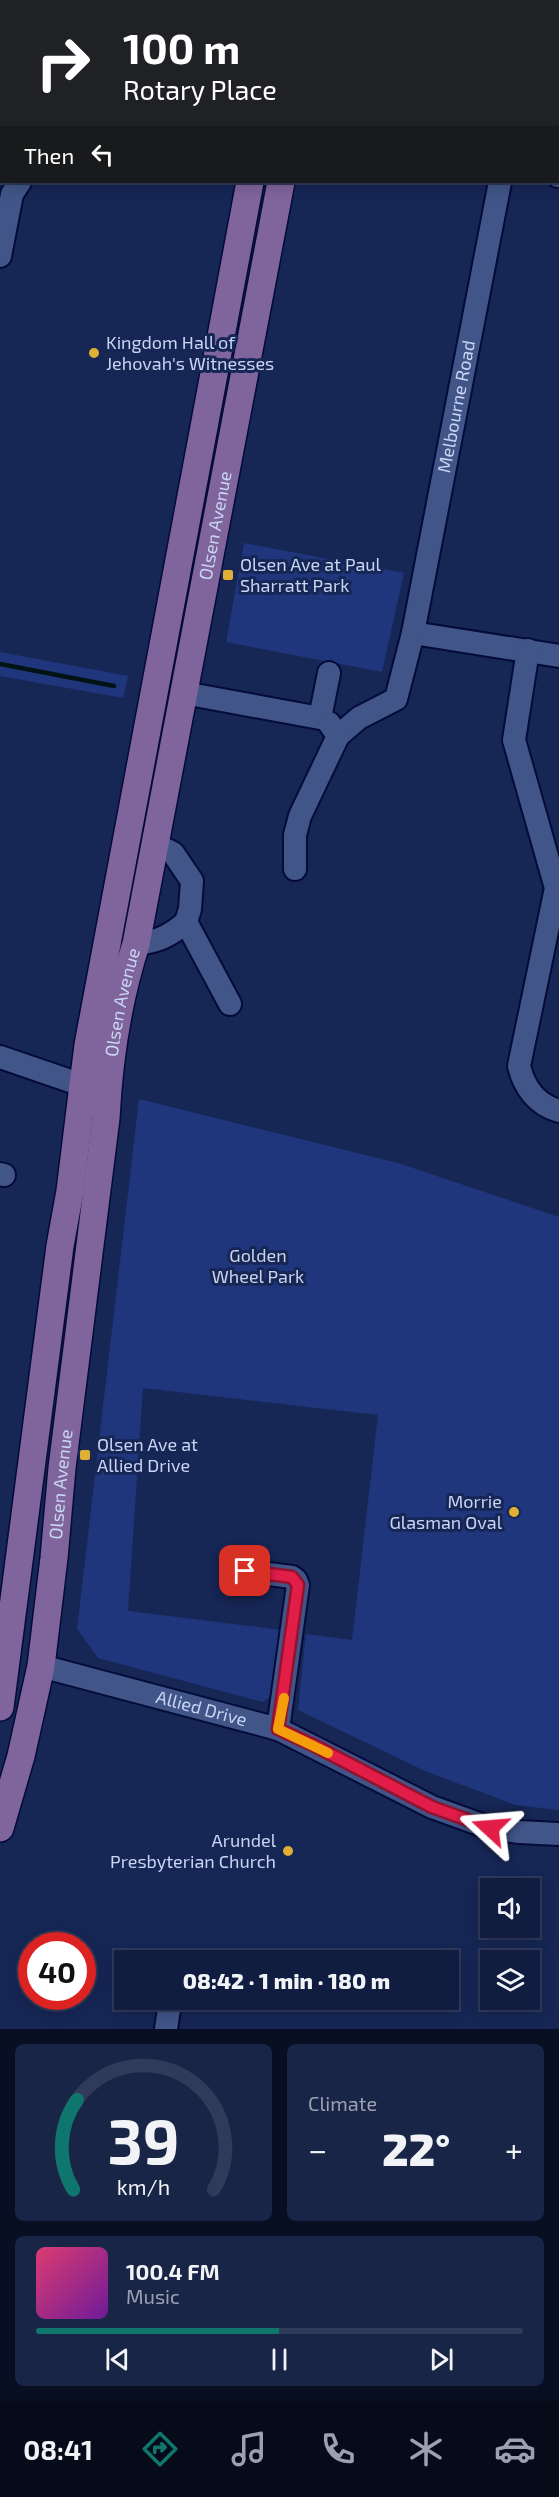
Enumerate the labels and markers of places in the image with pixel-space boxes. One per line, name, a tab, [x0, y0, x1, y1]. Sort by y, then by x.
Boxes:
place label: Kingdom Hall of Jehovah's Witnesses	[106, 331, 274, 374]
marker: Kingdom Hall of Jehovah's Witnesses	[87, 346, 101, 360]
place label: Olsen Ave at Paul Sharratt Park	[240, 553, 382, 596]
marker: Olsen Ave at Paul Sharratt Park	[221, 568, 235, 582]
place label: Olsen Ave at Allied Drive	[97, 1433, 198, 1476]
marker: Olsen Ave at Allied Drive	[78, 1448, 92, 1462]
place label: Morrie Glasman Oval	[390, 1490, 503, 1533]
marker: Morrie Glasman Oval	[507, 1505, 521, 1519]
pin	[219, 1545, 270, 1596]
place label: Arundel Presbyterian Church	[110, 1829, 277, 1872]
marker: Arundel Presbyterian Church	[281, 1844, 295, 1858]

